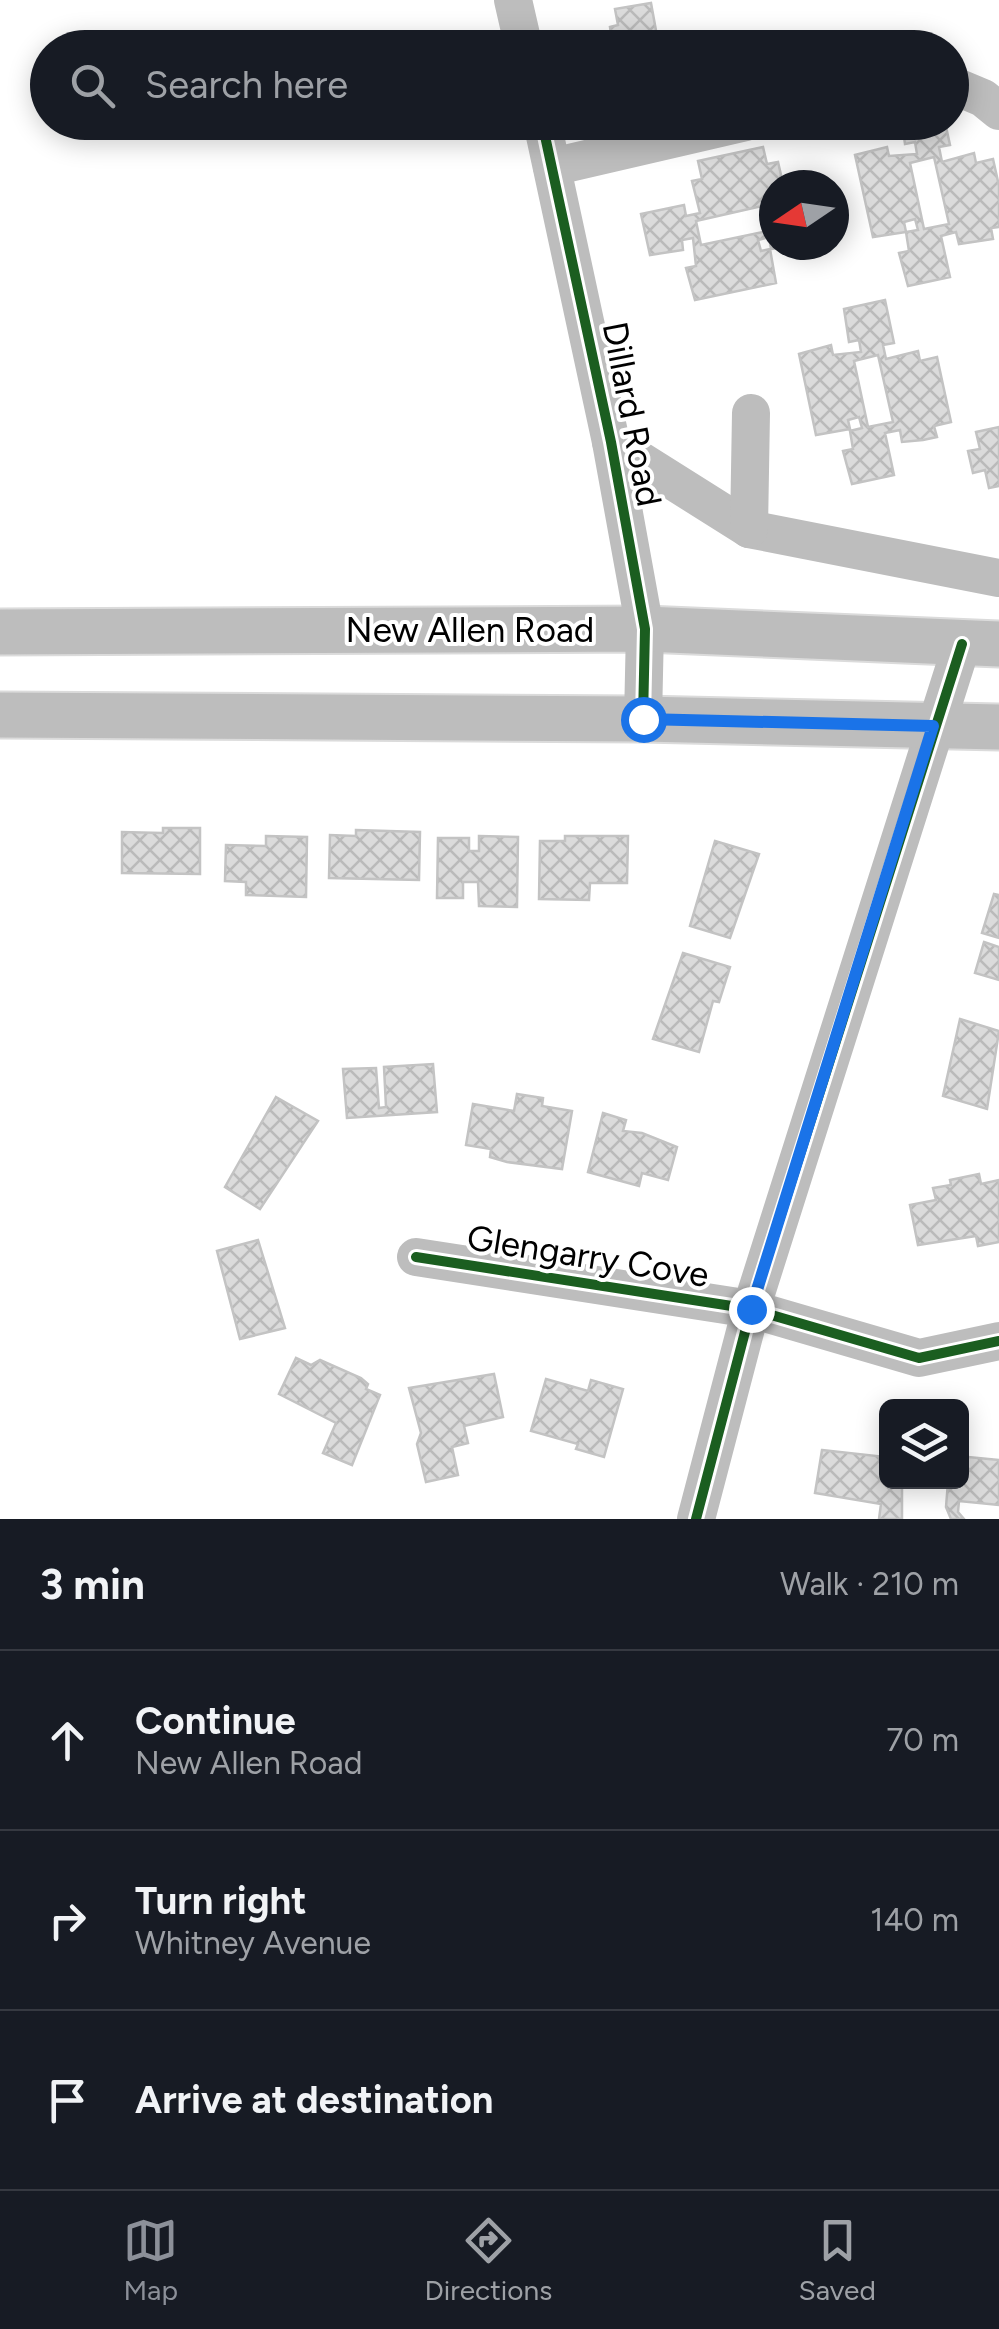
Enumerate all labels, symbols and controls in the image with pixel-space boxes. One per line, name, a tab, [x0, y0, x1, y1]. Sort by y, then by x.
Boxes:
search box	[30, 30, 969, 140]
icon: search	[65, 58, 120, 113]
text: Search here	[145, 62, 348, 108]
north arrow	[759, 170, 849, 260]
street label: Dillard Road	[594, 318, 670, 510]
street label: New Allen Road	[346, 609, 594, 651]
route start	[621, 697, 667, 743]
street label: Glengarry Cove	[464, 1216, 712, 1296]
route end	[729, 1287, 775, 1333]
map controls	[879, 1399, 969, 1489]
button: layers	[879, 1399, 969, 1489]
text: 3 min	[40, 1559, 145, 1610]
text: Walk · 210 m	[780, 1565, 959, 1603]
text: Continue	[135, 1698, 296, 1744]
icon: ahead	[40, 1713, 95, 1768]
text: 70 m	[886, 1721, 959, 1759]
text: New Allen Road	[135, 1744, 362, 1782]
text: Turn right	[135, 1878, 307, 1924]
icon: right	[40, 1893, 95, 1948]
text: 140 m	[870, 1901, 959, 1939]
text: Whitney Avenue	[135, 1924, 371, 1962]
icon: arrive	[40, 2073, 95, 2128]
text: Arrive at destination	[135, 2077, 493, 2123]
tab: Map	[123, 2213, 178, 2307]
tab: Directions	[425, 2213, 552, 2307]
tab: Saved	[799, 2213, 876, 2307]

